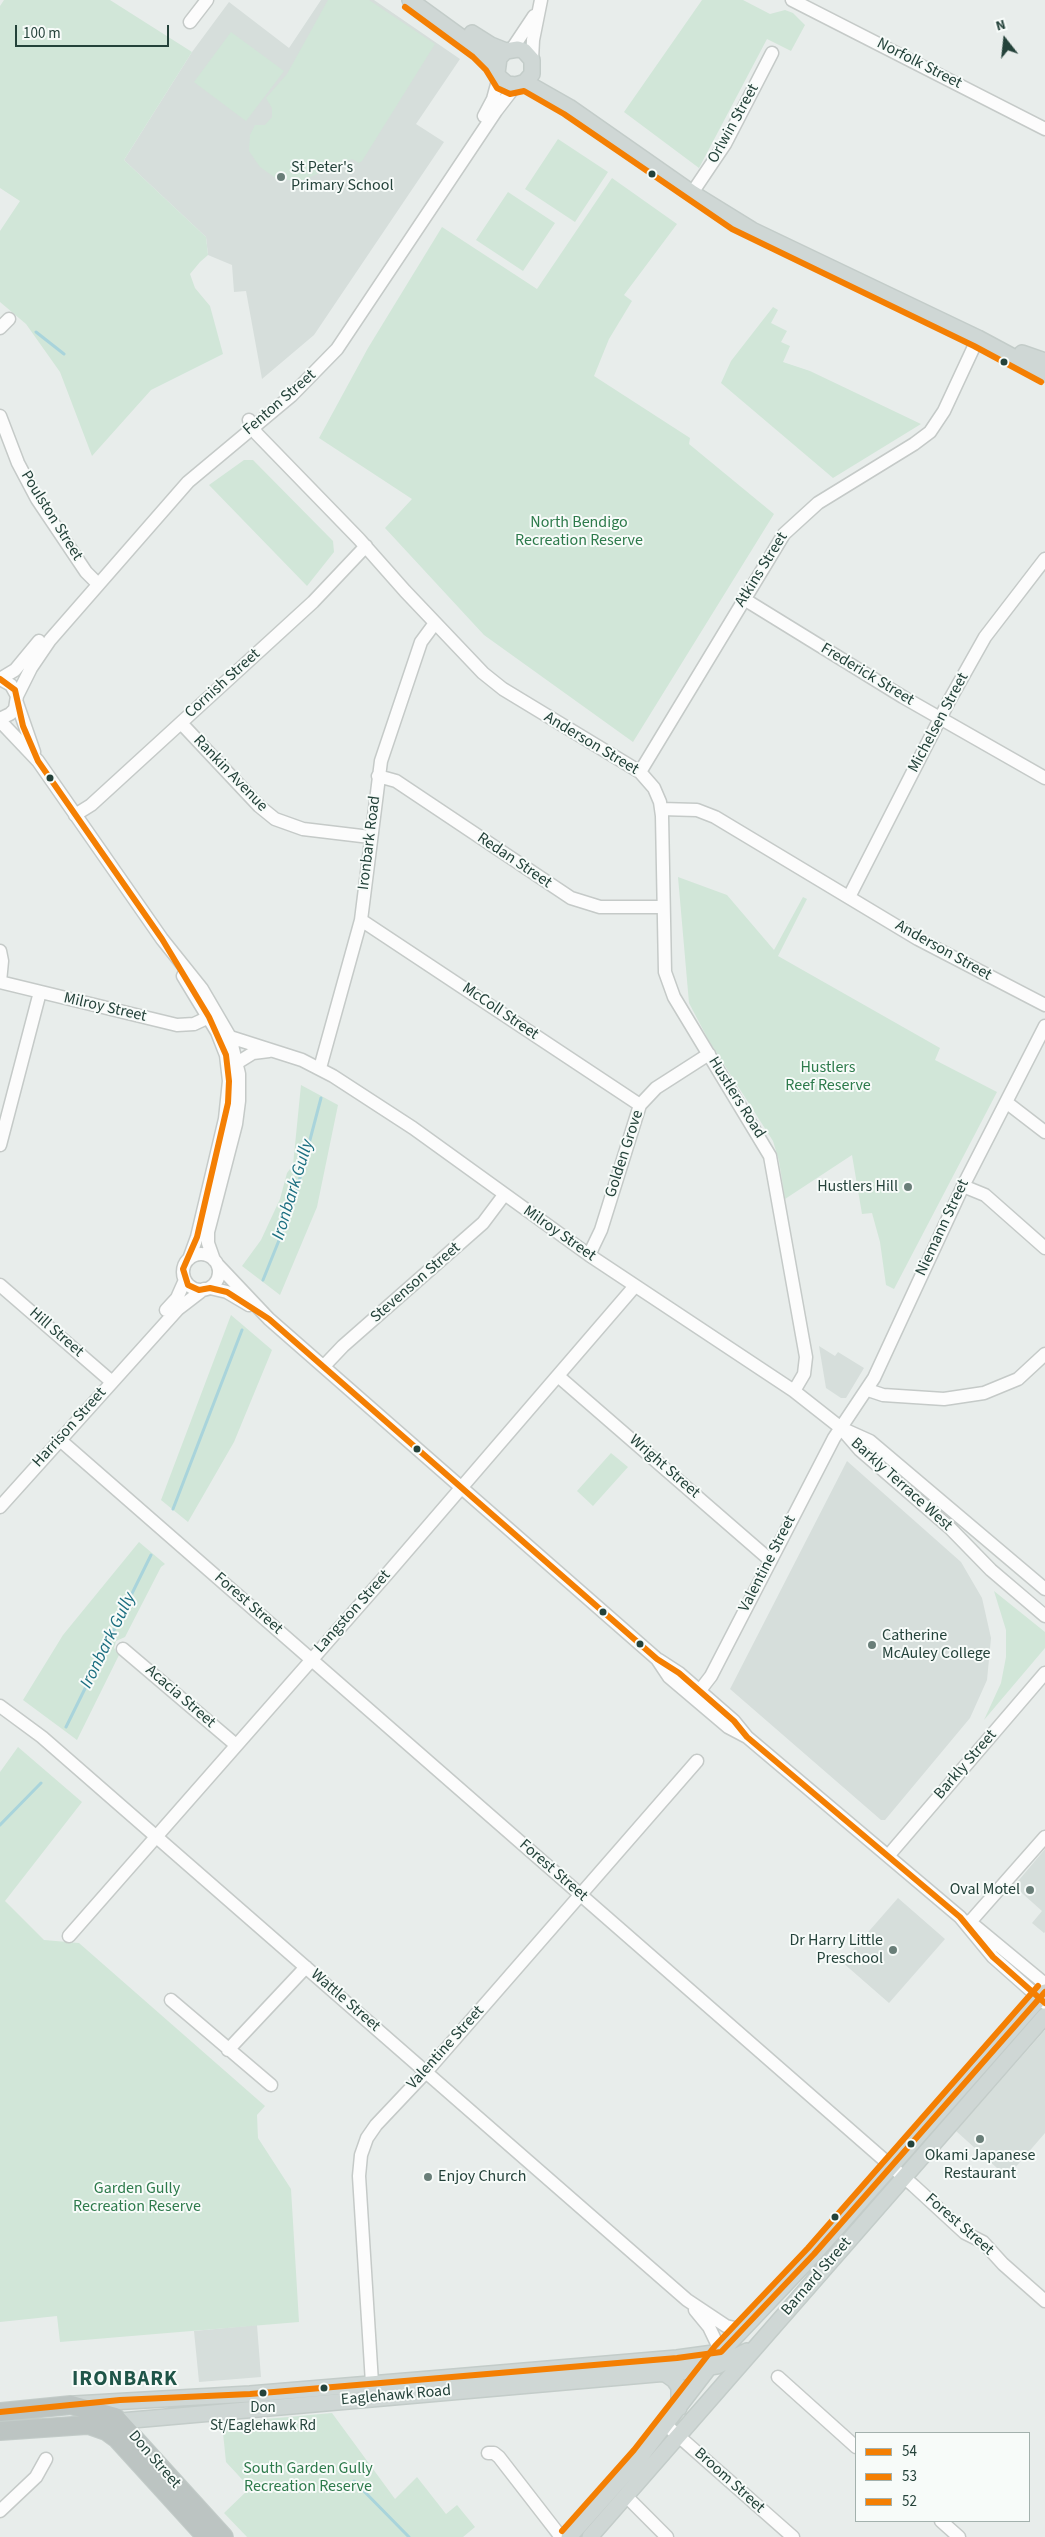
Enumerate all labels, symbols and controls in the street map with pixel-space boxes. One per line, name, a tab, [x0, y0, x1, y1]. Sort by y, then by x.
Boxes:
scale bar	[18, 15, 171, 47]
north arrow	[980, 15, 1030, 65]
text: N	[994, 15, 1008, 36]
text: 100 m	[23, 23, 61, 44]
street label: Norfolk Street	[873, 34, 965, 94]
street label: Orlwin Street	[704, 81, 764, 167]
place label: St Peter's Primary School	[291, 158, 393, 196]
unlabelled marker	[647, 169, 657, 179]
marker: St Peter's Primary School	[275, 171, 287, 183]
unlabelled marker	[999, 357, 1009, 367]
street label: Fenton Street	[240, 366, 320, 440]
street label: Poulston Street	[16, 467, 86, 565]
park label: North Bendigo Recreation Reserve	[515, 513, 643, 551]
street label: Atkins Street	[731, 529, 793, 611]
street label: Frederick Street	[817, 640, 917, 710]
street label: Cornish Street	[181, 645, 265, 723]
street label: Michelsen Street	[905, 670, 973, 776]
street label: Anderson Street	[540, 708, 642, 780]
street label: Rankin Avenue	[189, 732, 271, 816]
unlabelled marker	[45, 773, 55, 783]
street label: Ironbark Road	[355, 795, 385, 891]
street label: Redan Street	[473, 829, 555, 893]
street label: Anderson Street	[891, 917, 995, 985]
street label: McColl Street	[458, 979, 542, 1045]
street label: Milroy Street	[62, 989, 148, 1027]
street label: Hustlers Road	[703, 1054, 769, 1142]
park label: Hustlers Reef Reserve	[785, 1058, 871, 1096]
street label: Golden Grove	[602, 1108, 648, 1200]
water label: Ironbark Gully	[269, 1137, 319, 1243]
place label: Hustlers Hill	[817, 1177, 898, 1197]
street label: Niemann Street	[912, 1177, 974, 1279]
marker: Hustlers Hill	[902, 1181, 914, 1193]
street label: Milroy Street	[519, 1202, 599, 1266]
street label: Stevenson Street	[367, 1239, 465, 1327]
street label: Hill Street	[25, 1304, 87, 1362]
street label: Harrison Street	[29, 1384, 111, 1472]
street label: Wright Street	[625, 1431, 703, 1503]
street label: Barkly Terrace West	[846, 1434, 956, 1536]
unlabelled marker	[412, 1444, 422, 1454]
street label: Valentine Street	[735, 1512, 801, 1616]
street label: Langston Street	[311, 1567, 395, 1657]
street label: Forest Street	[210, 1569, 286, 1639]
water label: Ironbark Gully	[77, 1590, 141, 1692]
unlabelled marker	[598, 1607, 608, 1617]
place label: Catherine McAuley College	[882, 1626, 991, 1664]
unlabelled marker	[635, 1639, 645, 1649]
marker: Catherine McAuley College	[866, 1639, 878, 1651]
street label: Acacia Street	[141, 1661, 219, 1733]
street label: Barkly Street	[931, 1726, 1001, 1804]
street label: Forest Street	[515, 1836, 591, 1906]
place label: Oval Motel	[950, 1880, 1020, 1900]
marker: Oval Motel	[1024, 1884, 1036, 1896]
place label: Dr Harry Little Preschool	[790, 1931, 883, 1969]
marker: Dr Harry Little Preschool	[887, 1944, 899, 1956]
street label: Wattle Street	[306, 1966, 384, 2036]
street label: Valentine Street	[403, 2002, 489, 2094]
marker: Okami Japanese Restaurant	[974, 2133, 986, 2145]
unlabelled marker	[906, 2139, 916, 2149]
place label: Okami Japanese Restaurant	[925, 2146, 1035, 2184]
place label: Enjoy Church	[438, 2167, 526, 2187]
marker: Enjoy Church	[422, 2171, 434, 2183]
park label: Garden Gully Recreation Reserve	[73, 2179, 201, 2217]
street label: Forest Street	[921, 2190, 997, 2260]
unlabelled marker	[830, 2212, 840, 2222]
street label: Barnard Street	[778, 2234, 856, 2320]
district label: IRONBARK	[71, 2367, 179, 2393]
street label: Eaglehawk Road	[340, 2382, 452, 2410]
unlabelled marker	[319, 2383, 329, 2393]
marker: Don St/Eaglehawk Rd	[258, 2388, 268, 2398]
place label: Don St/Eaglehawk Rd	[210, 2400, 316, 2435]
street label: Don Street	[124, 2427, 184, 2493]
legend	[855, 2432, 1030, 2522]
text: 54	[902, 2441, 917, 2462]
street label: Broom Street	[690, 2444, 768, 2518]
park label: South Garden Gully Recreation Reserve	[243, 2459, 373, 2497]
text: 53	[902, 2466, 917, 2487]
text: 52	[902, 2491, 917, 2512]

